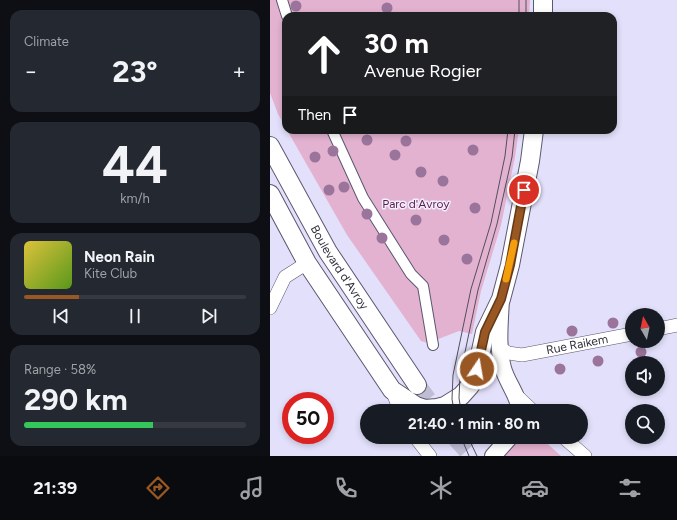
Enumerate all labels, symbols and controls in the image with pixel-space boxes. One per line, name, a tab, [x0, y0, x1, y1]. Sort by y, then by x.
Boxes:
text: 30 m	[364, 26, 429, 60]
icon: ahead	[298, 28, 350, 80]
text: Climate	[24, 34, 69, 49]
text: 23°	[112, 53, 158, 90]
text: −	[24, 58, 38, 85]
text: +	[232, 58, 246, 85]
text: Avenue Rogier	[364, 60, 482, 82]
icon: arrive	[339, 104, 361, 126]
text: Then	[298, 106, 331, 124]
text: 44	[102, 134, 168, 196]
pin	[507, 173, 541, 207]
icon: arrive	[513, 179, 535, 201]
text: km/h	[120, 191, 150, 206]
park label: Parc d'Avroy	[382, 197, 450, 211]
street label: Boulevard d'Avroy	[308, 223, 372, 313]
text: Neon Rain	[84, 248, 155, 266]
text: Kite Club	[84, 266, 137, 281]
icon: previous	[50, 305, 72, 327]
icon: pause	[124, 305, 146, 327]
icon: next	[198, 305, 220, 327]
north arrow	[625, 308, 665, 348]
map controls	[625, 308, 665, 444]
street label: Rue Raikem	[545, 332, 609, 357]
position arrow	[456, 348, 498, 390]
button: sound	[625, 356, 665, 396]
text: Range · 58%	[24, 362, 96, 377]
text: 290 km	[24, 381, 128, 418]
speed limit sign: 50	[282, 392, 334, 444]
button: search	[625, 404, 665, 444]
text: 21:40 · 1 min · 80 m	[408, 415, 540, 433]
icon: directions	[144, 474, 172, 502]
icon: music	[238, 474, 266, 502]
icon: phone	[332, 474, 360, 502]
icon: climate	[427, 474, 455, 502]
icon: car	[521, 474, 549, 502]
icon: filters	[616, 474, 644, 502]
text: 21:39	[33, 477, 77, 499]

